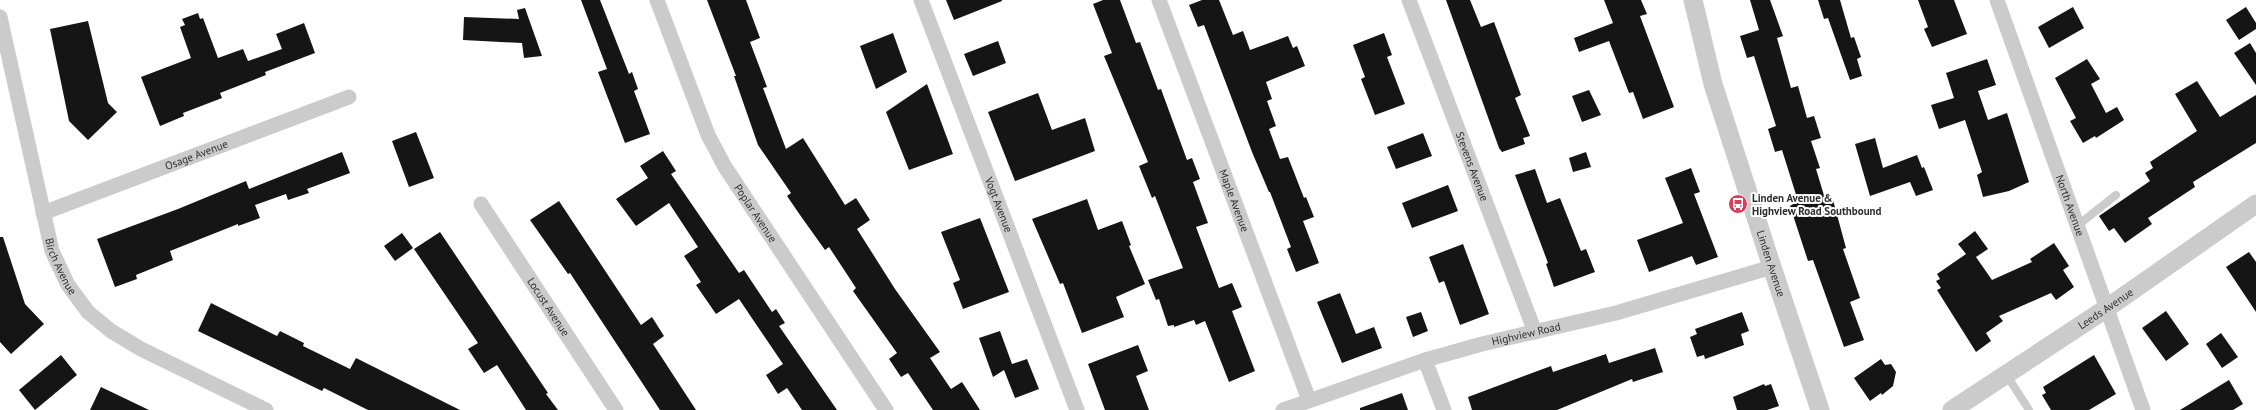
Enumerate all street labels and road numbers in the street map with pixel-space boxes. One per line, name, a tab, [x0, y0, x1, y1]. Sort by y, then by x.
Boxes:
street label: Stevens Avenue	[1453, 130, 1492, 204]
street label: Osage Avenue	[163, 136, 230, 173]
street label: Maple Avenue	[1216, 167, 1252, 234]
street label: North Avenue	[2053, 173, 2088, 238]
street label: Vogt Avenue	[982, 174, 1016, 235]
street label: Poplar Avenue	[731, 181, 780, 245]
street label: Linden Avenue	[1754, 228, 1789, 299]
street label: Birch Avenue	[42, 237, 80, 298]
street label: Locust Avenue	[524, 275, 573, 339]
street label: Leeds Avenue	[2075, 285, 2136, 332]
street label: Highview Road	[1490, 319, 1562, 349]

